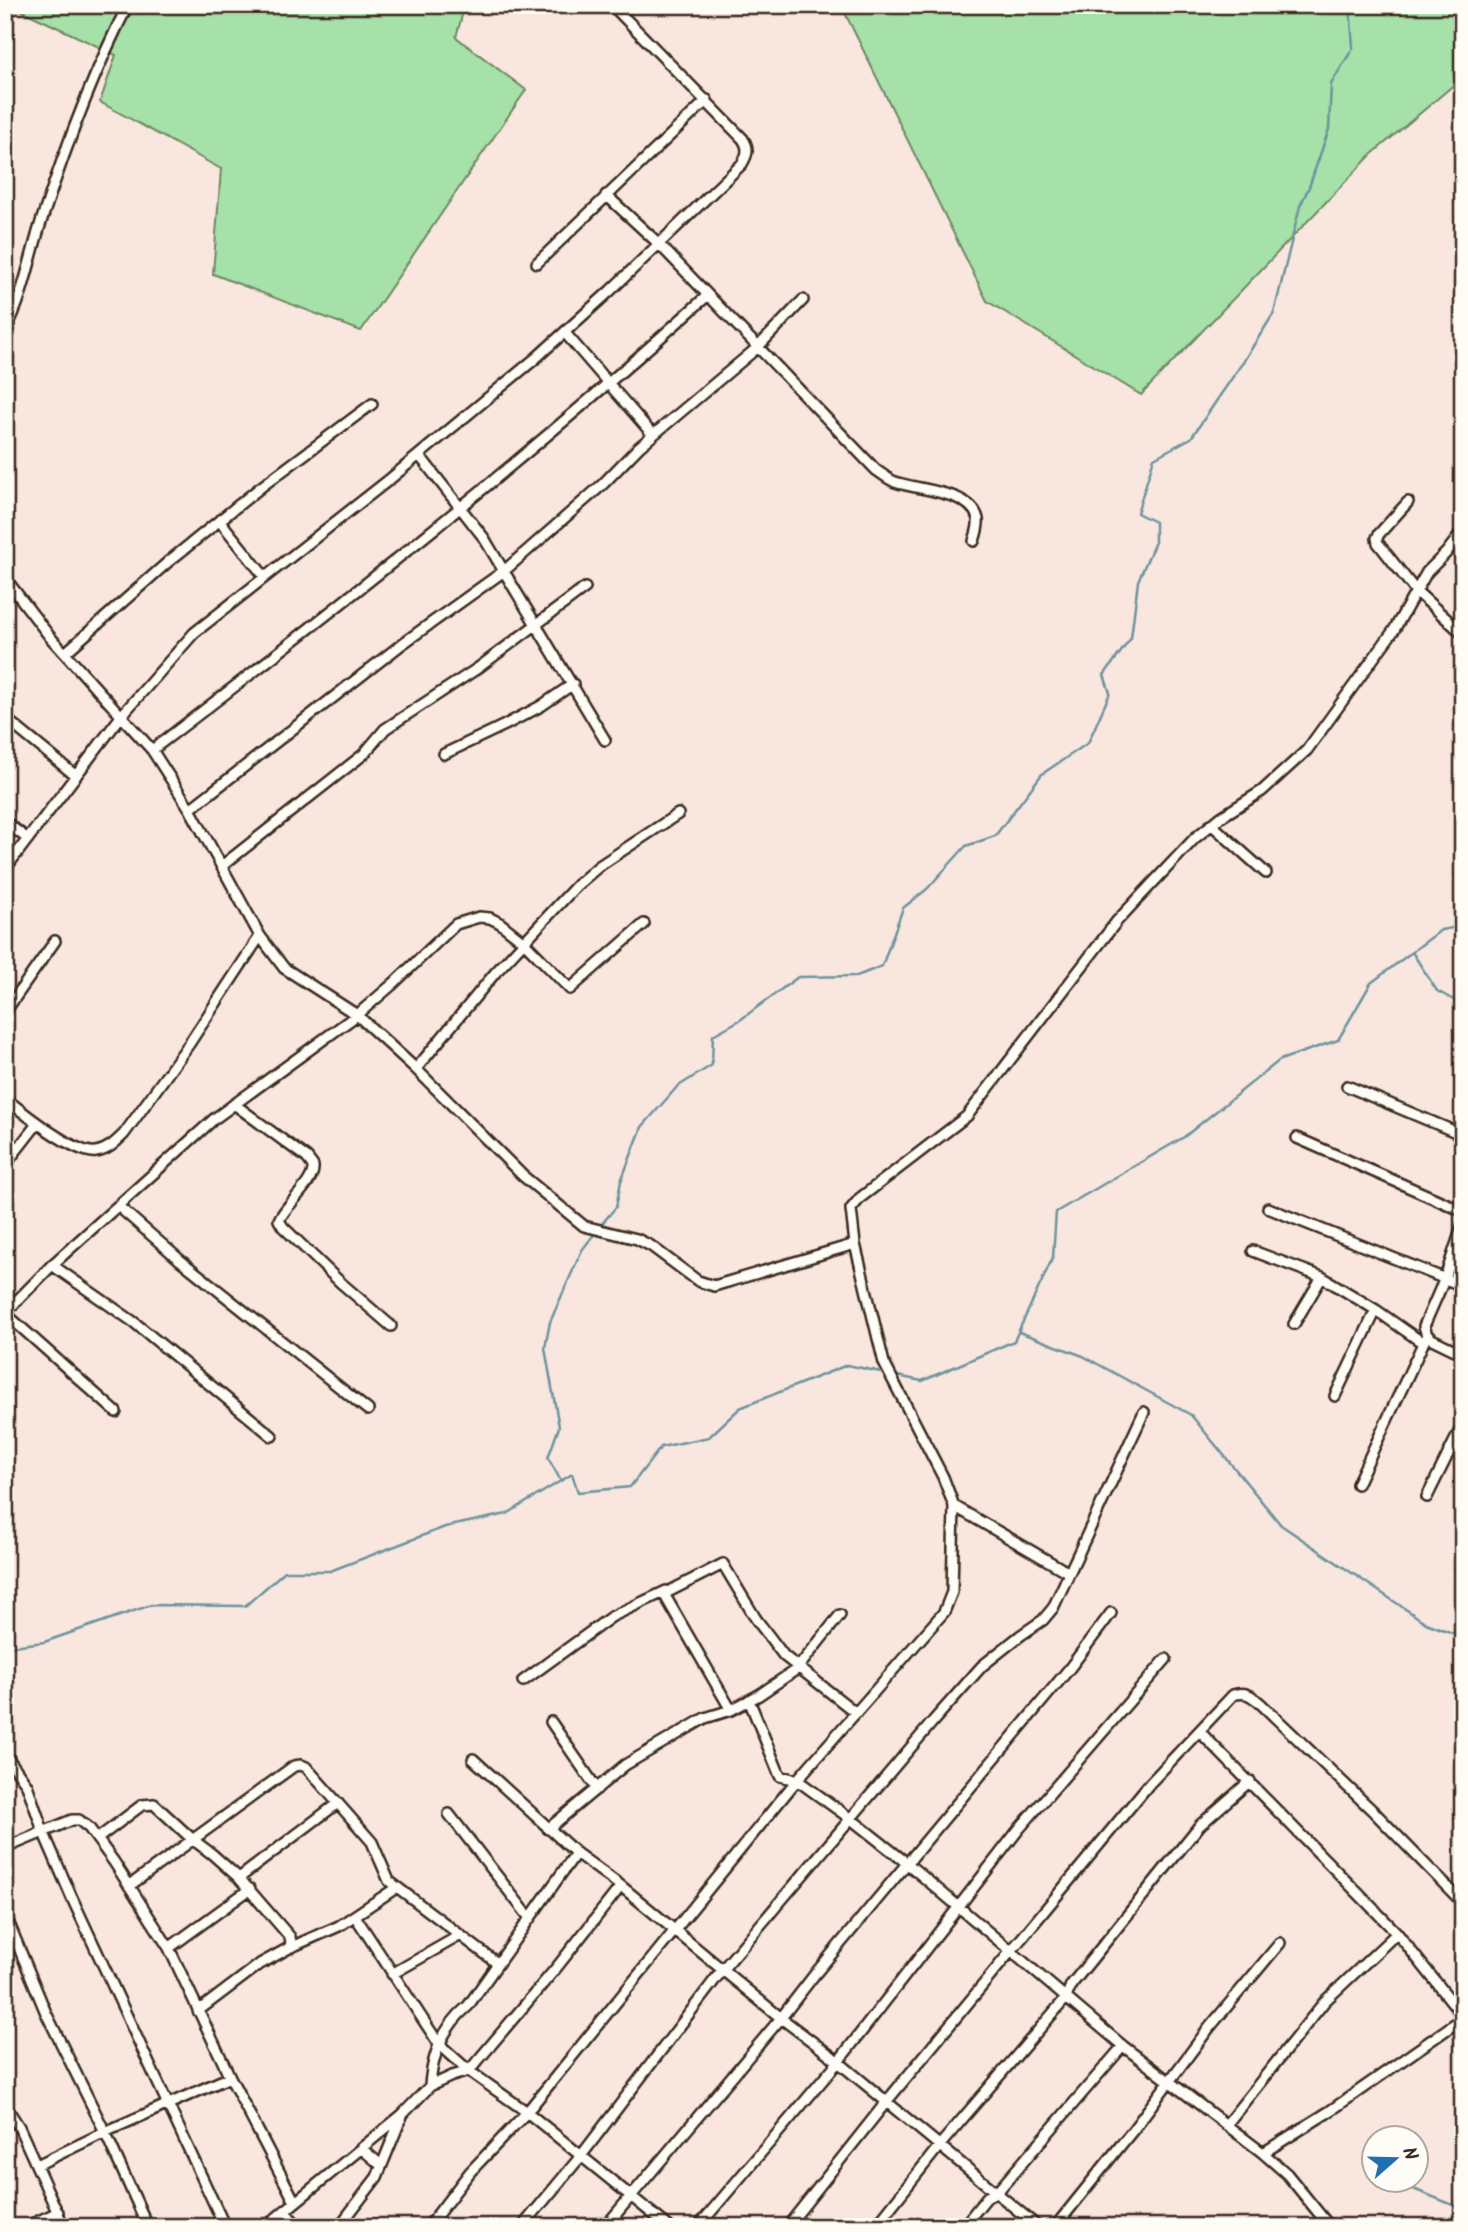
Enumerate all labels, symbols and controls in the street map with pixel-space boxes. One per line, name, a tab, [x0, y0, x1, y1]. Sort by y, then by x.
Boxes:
north arrow	[1360, 2124, 1430, 2194]
text: N	[1393, 2143, 1425, 2165]

